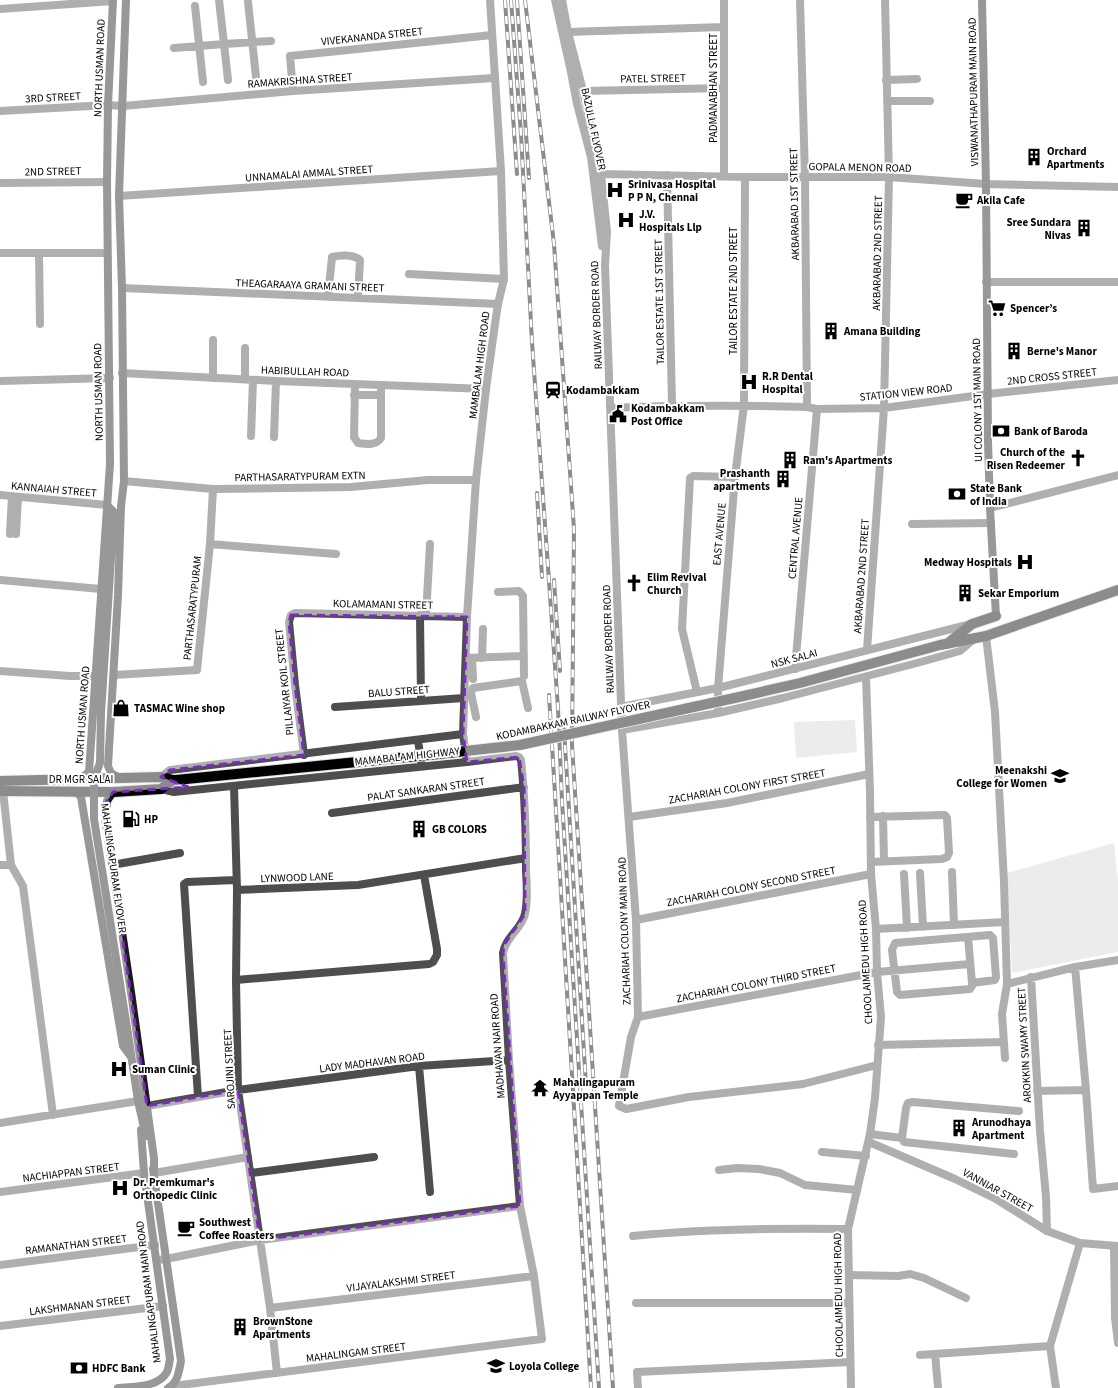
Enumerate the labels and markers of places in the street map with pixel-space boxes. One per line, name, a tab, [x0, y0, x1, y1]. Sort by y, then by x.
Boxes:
place label: Orchard Apartments	[1046, 144, 1104, 172]
building icon: Orchard Apartments	[1024, 147, 1044, 167]
place label: Srinivasa Hospital P P N, Chennai	[628, 177, 717, 205]
hospital icon: Srinivasa Hospital P P N, Chennai	[605, 180, 625, 200]
cafe icon: Akila Cafe	[954, 190, 974, 210]
place label: Akila Cafe	[976, 193, 1025, 208]
place label: J.V. Hospitals Llp	[639, 207, 702, 235]
hospital icon: J.V. Hospitals Llp	[616, 210, 636, 230]
place label: Sree Sundara Nivas	[1006, 215, 1071, 243]
building icon: Sree Sundara Nivas	[1074, 218, 1094, 238]
supermarket icon: Spencer’s	[987, 298, 1007, 318]
place label: Spencer’s	[1010, 301, 1057, 316]
building icon: Amana Building	[821, 321, 841, 341]
place label: Amana Building	[843, 324, 921, 339]
building icon: Berne's Manor	[1004, 341, 1024, 361]
place label: Berne's Manor	[1027, 344, 1097, 359]
place label: R.R Dental Hospital	[762, 369, 814, 397]
hospital icon: R.R Dental Hospital	[739, 372, 759, 392]
station icon: Kodambakkam	[543, 380, 563, 400]
place label: Kodambakkam	[566, 383, 639, 398]
place label: Kodambakkam Post Office	[631, 401, 704, 429]
public building icon: Kodambakkam Post Office	[608, 404, 628, 424]
bank icon: Bank of Baroda	[991, 421, 1011, 441]
place label: Bank of Baroda	[1014, 424, 1088, 439]
place label: Church of the Risen Redeemer	[987, 445, 1066, 473]
church icon: Church of the Risen Redeemer	[1068, 448, 1088, 468]
building icon: Ram's Apartments	[780, 450, 800, 470]
place label: Ram's Apartments	[803, 453, 892, 468]
place label: Prashanth apartments	[713, 466, 770, 494]
building icon: Prashanth apartments	[773, 469, 793, 489]
place label: State Bank of India	[970, 481, 1022, 509]
bank icon: State Bank of India	[947, 484, 967, 504]
hospital icon: Medway Hospitals	[1015, 552, 1035, 572]
place label: Medway Hospitals	[924, 555, 1012, 570]
place label: Elim Revival Church	[647, 570, 707, 598]
church icon: Elim Revival Church	[624, 573, 644, 593]
building icon: Sekar Emporium	[955, 583, 975, 603]
place label: Sekar Emporium	[978, 586, 1059, 601]
shop icon: TASMAC Wine shop	[111, 698, 131, 718]
place label: TASMAC Wine shop	[134, 701, 225, 716]
place label: Meenakshi College for Women	[956, 763, 1047, 791]
school or university icon: Meenakshi College for Women	[1050, 766, 1070, 786]
fuel station icon: HP	[121, 809, 141, 829]
place label: HP	[144, 812, 158, 827]
building icon: GB COLORS	[409, 819, 429, 839]
place label: GB COLORS	[432, 822, 487, 837]
hospital icon: Suman Clinic	[109, 1059, 129, 1079]
place label: Suman Clinic	[132, 1062, 195, 1077]
place label: Mahalingapuram Ayyappan Temple	[552, 1075, 639, 1103]
temple icon: Mahalingapuram Ayyappan Temple	[530, 1078, 550, 1098]
place label: Arunodhaya Apartment	[971, 1115, 1031, 1143]
building icon: Arunodhaya Apartment	[949, 1118, 969, 1138]
place label: Dr. Premkumar's Orthopedic Clinic	[133, 1175, 217, 1203]
hospital icon: Dr. Premkumar's Orthopedic Clinic	[110, 1178, 130, 1198]
place label: Southwest Coffee Roasters	[199, 1215, 274, 1243]
cafe icon: Southwest Coffee Roasters	[176, 1218, 196, 1238]
place label: BrownStone Apartments	[252, 1314, 313, 1342]
building icon: BrownStone Apartments	[230, 1317, 250, 1337]
school or university icon: Loyola College	[486, 1356, 506, 1376]
bank icon: HDFC Bank	[69, 1358, 89, 1378]
place label: Loyola College	[509, 1359, 580, 1374]
place label: HDFC Bank	[92, 1361, 145, 1376]

